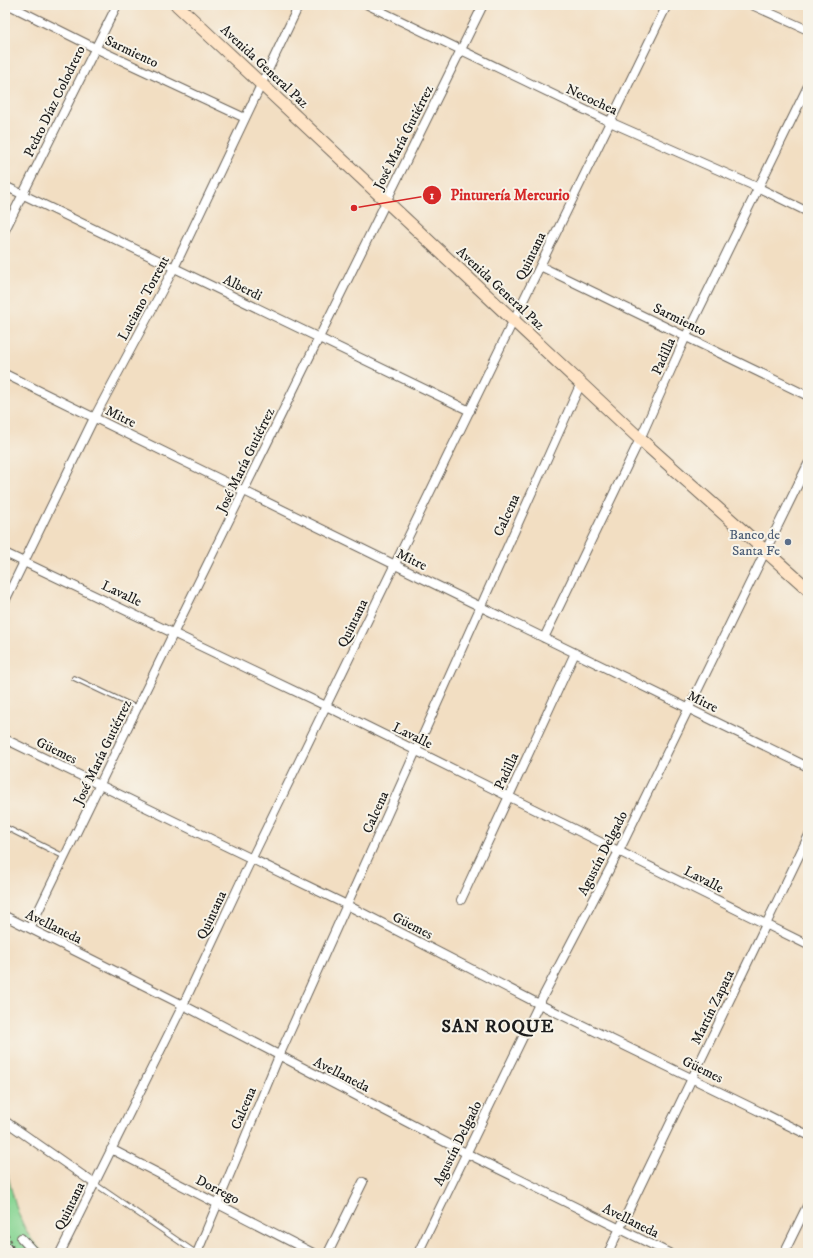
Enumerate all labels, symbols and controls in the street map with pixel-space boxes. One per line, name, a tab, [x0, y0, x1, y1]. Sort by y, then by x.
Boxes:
street label: Avenida General Paz	[216, 21, 312, 112]
street label: Sarmiento	[102, 32, 161, 72]
street label: Pedro Díaz Colodrero	[20, 43, 90, 160]
street label: Necochea	[563, 80, 620, 120]
street label: José María Gutiérrez	[369, 82, 438, 194]
callout: Pinturería Mercurio	[422, 181, 577, 208]
text: Pinturería Mercurio	[451, 186, 570, 205]
text: 1	[430, 188, 435, 203]
street label: Quintana	[511, 229, 550, 284]
street label: Avenida General Paz	[452, 243, 548, 334]
street label: Luciano Torrent	[114, 253, 174, 344]
street label: Alberdi	[220, 271, 265, 305]
street label: Sarmiento	[650, 299, 709, 341]
street label: Padilla	[648, 335, 680, 378]
street label: Mitre	[102, 402, 139, 432]
street label: José María Gutiérrez	[212, 405, 279, 518]
street label: Calcena	[490, 491, 524, 539]
place label: Banco de Santa Fe	[729, 526, 780, 560]
marker: Banco de Santa Fe	[783, 537, 793, 547]
street label: Mitre	[393, 545, 430, 575]
street label: Lavalle	[99, 577, 145, 611]
street label: Quintana	[333, 596, 372, 651]
street label: Mitre	[684, 687, 721, 717]
street label: José María Gutiérrez	[69, 697, 136, 810]
street label: Lavalle	[390, 719, 436, 753]
street label: Güemes	[33, 733, 80, 769]
street label: Padilla	[491, 750, 523, 793]
street label: Calcena	[359, 788, 393, 836]
street label: Agustín Delgado	[574, 808, 632, 899]
street label: Lavalle	[681, 862, 727, 898]
street label: Quintana	[193, 888, 231, 943]
street label: Avellaneda	[22, 905, 85, 948]
street label: Güemes	[389, 908, 436, 944]
street label: Martín Zapata	[687, 967, 739, 1048]
district label: SAN ROQUE	[441, 1016, 555, 1038]
street label: Güemes	[679, 1052, 726, 1088]
street label: Avellaneda	[310, 1053, 373, 1097]
street label: Calcena	[227, 1084, 261, 1132]
street label: Agustín Delgado	[430, 1098, 486, 1189]
street label: Dorrego	[193, 1171, 243, 1209]
street label: Quintana	[50, 1179, 89, 1234]
street label: Avellaneda	[599, 1199, 662, 1242]

